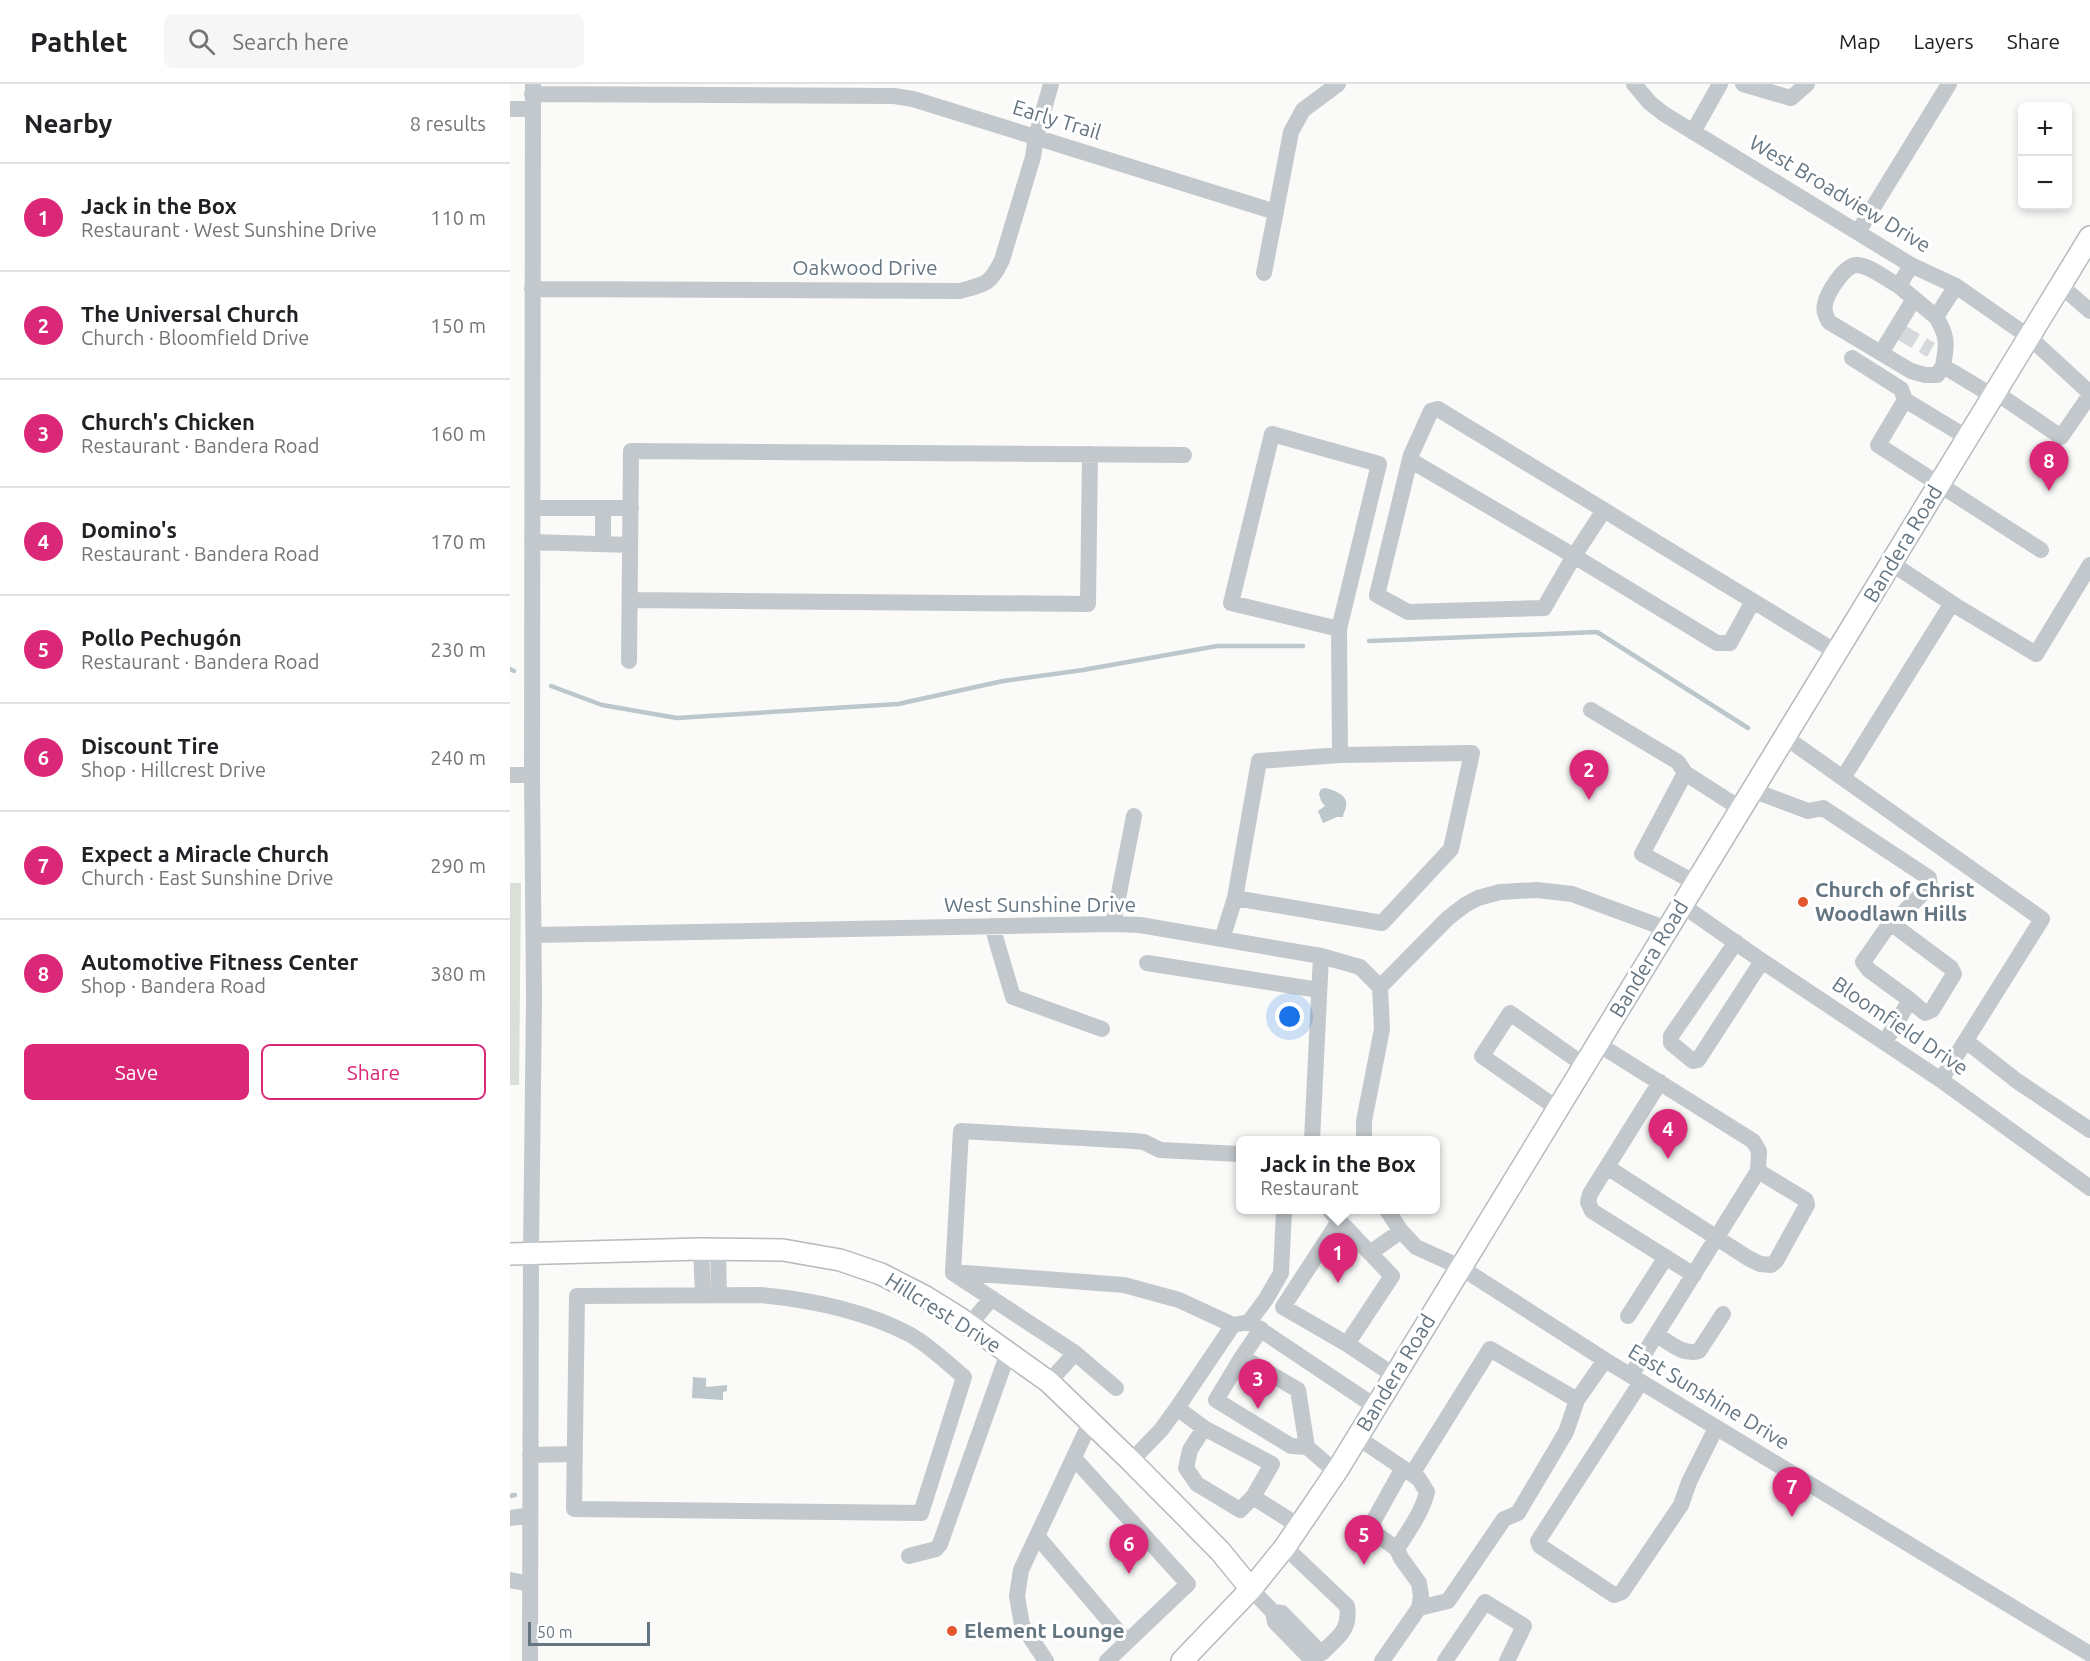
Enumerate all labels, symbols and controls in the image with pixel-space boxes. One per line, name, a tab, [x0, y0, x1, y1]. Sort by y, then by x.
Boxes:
search box	[164, 14, 584, 68]
icon: search	[185, 25, 218, 58]
text: Pathlet	[30, 26, 128, 57]
text: Search here	[233, 29, 349, 54]
text: Map	[1839, 29, 1880, 53]
text: Layers	[1913, 29, 1974, 53]
text: Share	[2007, 29, 2060, 53]
street label: Early Trail	[1010, 94, 1104, 144]
map controls	[2018, 102, 2072, 210]
button: +	[2018, 102, 2072, 156]
text: Nearby	[24, 109, 112, 138]
text: 8 results	[410, 112, 486, 135]
street label: West Broadview Drive	[1746, 129, 1936, 257]
button: −	[2018, 156, 2072, 210]
text: Jack in the Box	[81, 193, 237, 218]
text: 1	[38, 206, 49, 229]
text: 110 m	[430, 206, 486, 229]
text: Restaurant · West Sunshine Drive	[81, 218, 377, 241]
street label: Oakwood Drive	[792, 255, 938, 279]
text: The Universal Church	[81, 301, 299, 326]
text: 2	[38, 314, 49, 337]
text: 150 m	[430, 314, 486, 337]
text: Church · Bloomfield Drive	[81, 326, 309, 349]
text: Church's Chicken	[81, 409, 255, 434]
text: 3	[38, 422, 49, 445]
text: 160 m	[430, 422, 486, 445]
text: Restaurant · Bandera Road	[81, 434, 320, 457]
pin: 8	[2030, 442, 2068, 491]
street label: Bandera Road	[1858, 481, 1946, 606]
text: Domino's	[81, 517, 177, 542]
text: 4	[38, 530, 49, 553]
text: 170 m	[430, 530, 486, 553]
text: Restaurant · Bandera Road	[81, 542, 320, 565]
text: Pollo Pechugón	[81, 625, 242, 650]
text: 5	[38, 638, 49, 661]
text: 230 m	[430, 638, 486, 661]
text: Restaurant · Bandera Road	[81, 650, 320, 673]
text: Discount Tire	[81, 733, 219, 758]
text: 6	[38, 746, 49, 769]
text: 240 m	[430, 746, 486, 769]
pin: 2	[1570, 750, 1608, 800]
text: Shop · Hillcrest Drive	[81, 758, 266, 781]
text: Expect a Miracle Church	[81, 841, 329, 866]
text: 7	[38, 854, 49, 877]
text: 290 m	[430, 854, 486, 877]
text: Church · East Sunshine Drive	[81, 866, 334, 889]
place label: Church of Christ Woodlawn Hills	[1815, 877, 1974, 925]
street label: West Sunshine Drive	[944, 892, 1136, 916]
marker: Church of Christ Woodlawn Hills	[1796, 895, 1810, 909]
street label: Bandera Road	[1604, 896, 1692, 1021]
text: Automotive Fitness Center	[81, 949, 358, 974]
text: 8	[38, 962, 49, 985]
text: 380 m	[430, 962, 486, 985]
street label: Bloomfield Drive	[1828, 971, 1973, 1079]
text: Shop · Bandera Road	[81, 974, 266, 997]
your location	[1275, 1002, 1304, 1031]
button: Save	[24, 1044, 249, 1100]
button: Share	[261, 1044, 486, 1100]
pin: 4	[1648, 1110, 1688, 1159]
popup	[1236, 1136, 1440, 1214]
text: Jack in the Box	[1260, 1151, 1416, 1176]
text: Restaurant	[1260, 1176, 1359, 1199]
pin: 1	[1318, 1234, 1358, 1283]
street label: Hillcrest Drive	[881, 1267, 1006, 1357]
street label: Bandera Road	[1351, 1310, 1439, 1435]
street label: East Sunshine Drive	[1624, 1338, 1795, 1454]
pin: 3	[1238, 1360, 1278, 1409]
pin: 7	[1772, 1468, 1812, 1517]
pin: 5	[1344, 1516, 1384, 1565]
pin: 6	[1110, 1524, 1148, 1574]
place label: Element Lounge	[964, 1618, 1125, 1642]
scale bar	[528, 1619, 650, 1646]
text: 50 m	[537, 1623, 573, 1641]
marker: Element Lounge	[945, 1624, 959, 1638]

